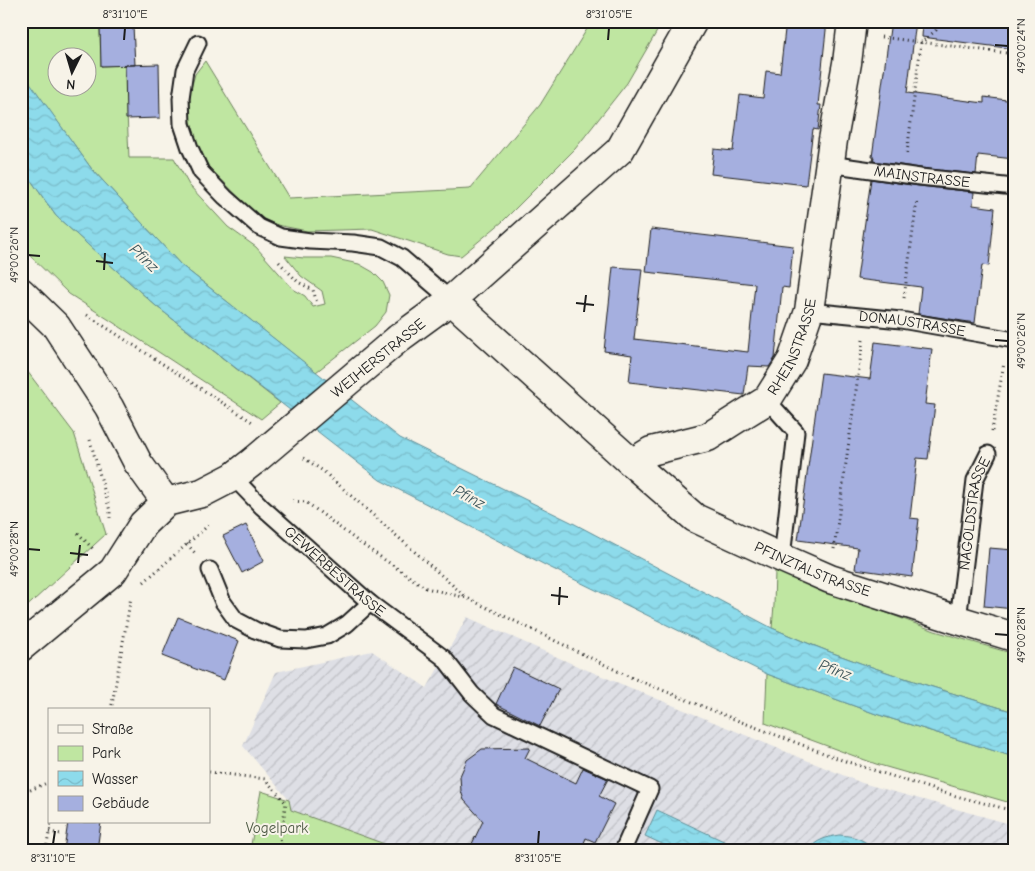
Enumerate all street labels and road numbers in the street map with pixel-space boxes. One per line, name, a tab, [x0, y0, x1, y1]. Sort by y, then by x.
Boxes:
street label: MAINSTRASSE	[873, 162, 971, 191]
street label: RHEINSTRASSE	[763, 297, 820, 398]
street label: DONAUSTRASSE	[858, 307, 967, 340]
street label: WEIHERSTRASSE	[327, 314, 429, 402]
street label: NAGOLDSTRASSE	[955, 454, 994, 571]
street label: GEWERBESTRASSE	[281, 522, 389, 620]
street label: PFINZTALSTRASSE	[752, 538, 873, 600]

